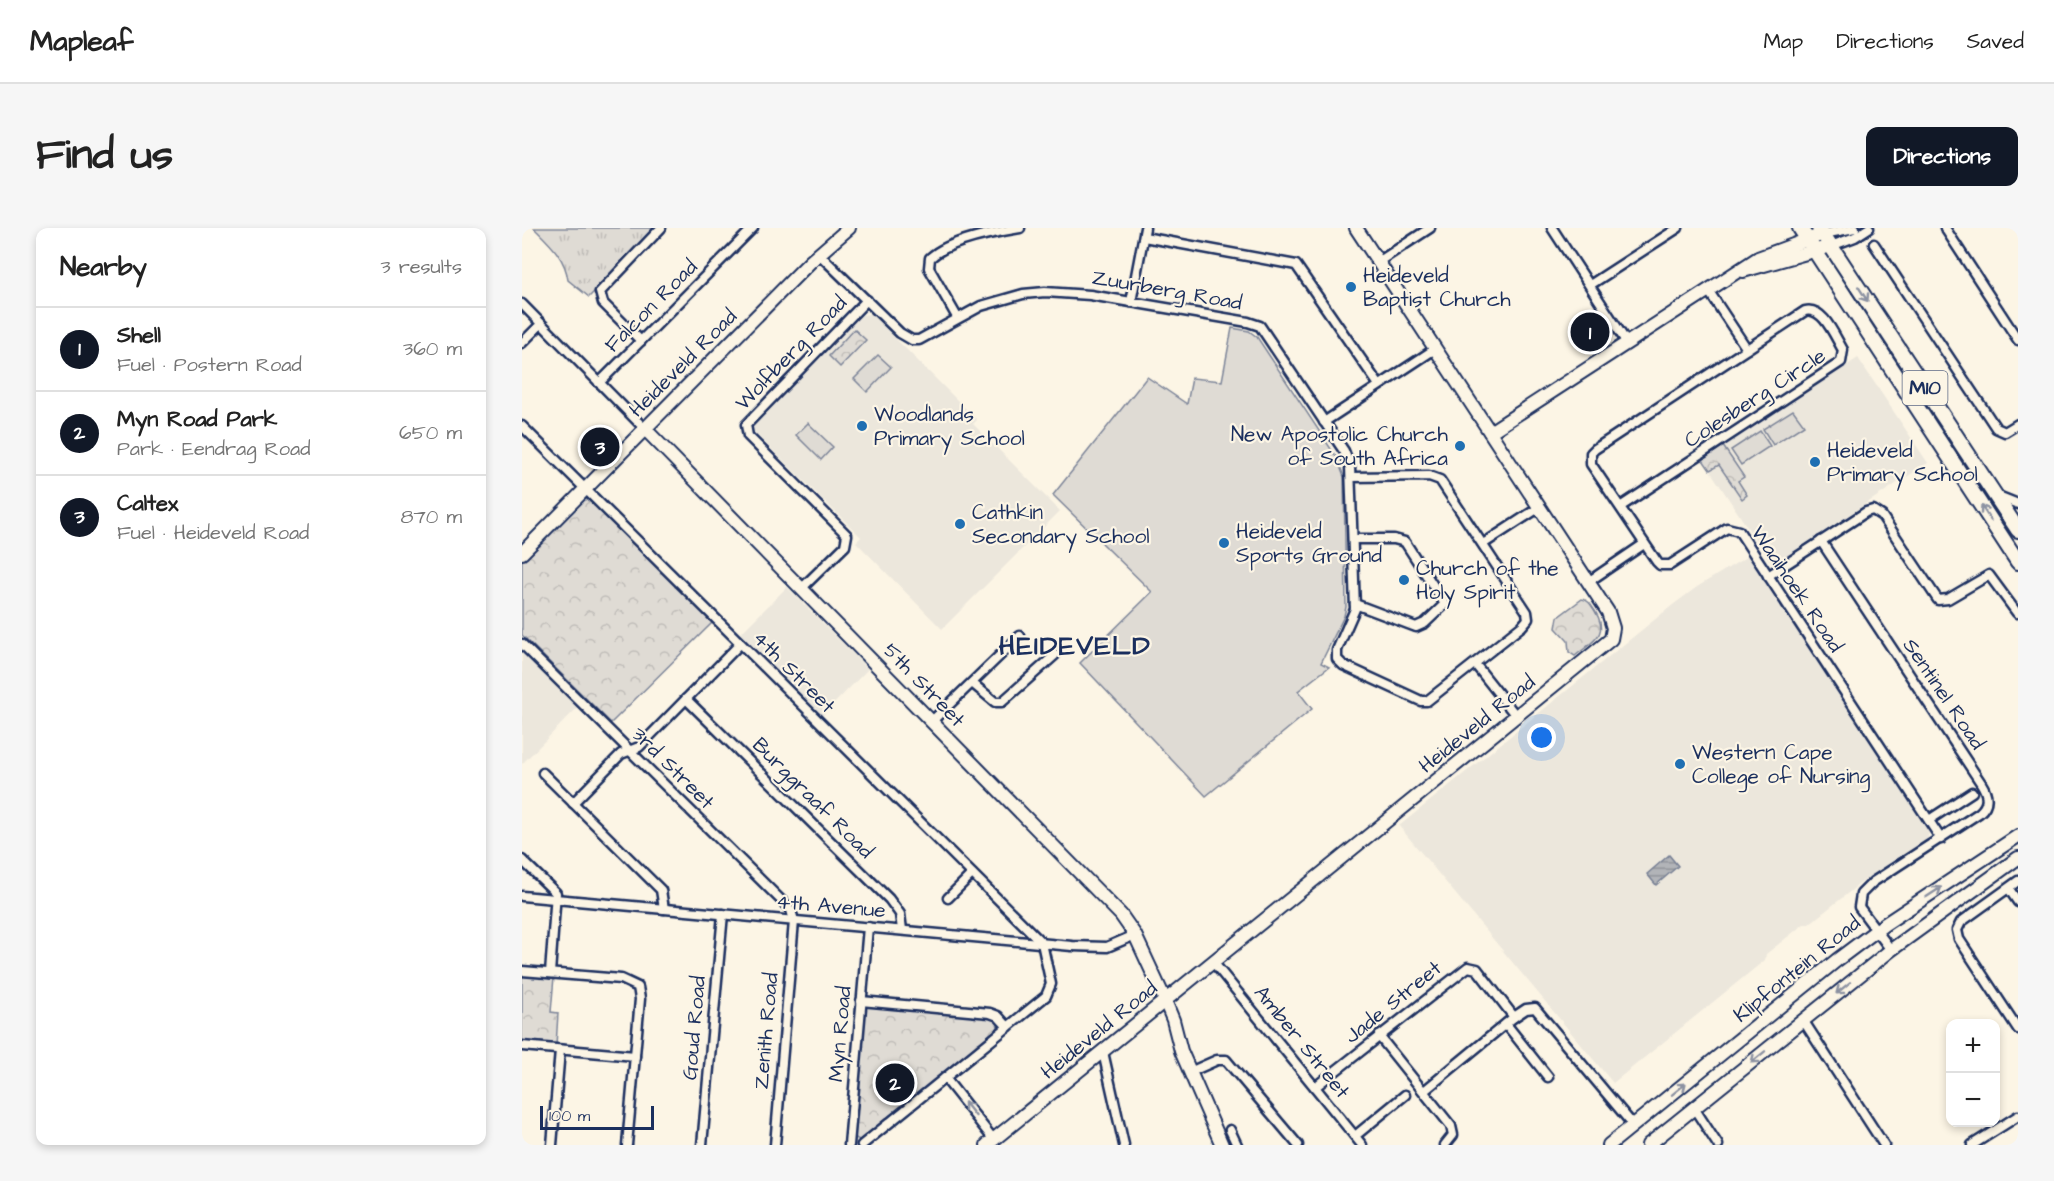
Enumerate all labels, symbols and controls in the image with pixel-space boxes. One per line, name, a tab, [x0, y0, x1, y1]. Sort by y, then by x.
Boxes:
text: Mapleaf	[30, 22, 133, 61]
text: Map	[1763, 27, 1803, 56]
text: Directions	[1836, 27, 1934, 56]
text: Saved	[1967, 27, 2024, 56]
text: Find us	[36, 127, 173, 185]
button: Directions	[1866, 127, 2018, 186]
text: Nearby	[60, 249, 147, 285]
text: 3 results	[380, 253, 462, 281]
street label: Falcon Road	[598, 253, 704, 359]
place label: Heideveld Baptist Church	[1363, 261, 1511, 315]
street label: Zuurberg Road	[1089, 263, 1244, 319]
marker: Heideveld Baptist Church	[1344, 280, 1358, 294]
one-way arrow	[1857, 286, 1869, 302]
street label: Wolfberg Road	[729, 289, 855, 418]
street label: Heideveld Road	[622, 302, 744, 424]
pin: 1	[1570, 310, 1610, 354]
text: Shell	[117, 320, 161, 351]
text: 1	[78, 335, 81, 363]
text: 360 m	[403, 335, 462, 363]
street label: Colesberg Circle	[1679, 341, 1833, 456]
text: Fuel · Postern Road	[117, 351, 302, 379]
road number: M10	[1902, 371, 1948, 405]
place label: Woodlands Primary School	[874, 400, 1025, 455]
text: Myn Road Park	[117, 404, 277, 435]
text: 2	[74, 419, 85, 447]
text: 650 m	[399, 419, 462, 447]
marker: Woodlands Primary School	[855, 419, 869, 433]
place label: New Apostolic Church of South Africa	[1231, 420, 1449, 473]
pin: 3	[580, 424, 620, 470]
text: Park · Eendrag Road	[117, 435, 310, 463]
place label: Heideveld Primary School	[1827, 436, 1978, 491]
marker: New Apostolic Church of South Africa	[1453, 439, 1467, 453]
marker: Heideveld Primary School	[1808, 455, 1822, 469]
text: Caltex	[117, 488, 178, 519]
place label: Cathkin Secondary School	[972, 498, 1150, 553]
text: 3	[74, 503, 85, 531]
text: 870 m	[401, 503, 462, 531]
one-way arrow	[1980, 505, 1992, 521]
marker: Cathkin Secondary School	[953, 517, 967, 531]
place label: Heideveld Sports Ground	[1236, 517, 1382, 571]
text: Fuel · Heideveld Road	[117, 519, 309, 547]
street label: Waaihoek Road	[1744, 520, 1850, 658]
marker: Heideveld Sports Ground	[1217, 536, 1231, 550]
place label: Church of the Holy Spirit	[1416, 554, 1559, 609]
marker: Church of the Holy Spirit	[1397, 573, 1411, 587]
street label: 4th Street	[746, 624, 842, 720]
district label: HEIDEVELD	[999, 627, 1151, 665]
street label: Sentinel Road	[1896, 632, 1992, 756]
street label: 5th Street	[876, 636, 972, 734]
street label: Heideveld Road	[1413, 668, 1542, 780]
street label: 3rd Street	[625, 720, 721, 816]
your location	[1527, 723, 1556, 752]
street label: Burggraaf Road	[744, 731, 880, 867]
place label: Western Cape College of Nursing	[1692, 738, 1871, 793]
marker: Western Cape College of Nursing	[1673, 757, 1687, 771]
one-way arrow	[1925, 886, 1941, 898]
street label: 4th Avenue	[775, 887, 887, 925]
street label: Klipfontein Road	[1727, 909, 1867, 1030]
street label: Jade Street	[1338, 954, 1448, 1050]
street label: Zenith Road	[746, 971, 786, 1091]
street label: Goud Road	[675, 974, 713, 1081]
street label: Heideveld Road	[1035, 974, 1164, 1086]
street label: Amber Street	[1247, 979, 1357, 1105]
one-way arrow	[1836, 981, 1851, 995]
street label: Myn Road	[821, 985, 861, 1083]
map controls	[1946, 1019, 2000, 1127]
button: +	[1946, 1019, 2000, 1073]
one-way arrow	[1750, 1050, 1766, 1063]
pin: 2	[876, 1060, 914, 1106]
button: −	[1946, 1073, 2000, 1127]
one-way arrow	[1671, 1082, 1687, 1095]
one-way arrow	[963, 1101, 976, 1117]
scale bar	[540, 1103, 654, 1130]
text: 100 m	[549, 1105, 590, 1127]

